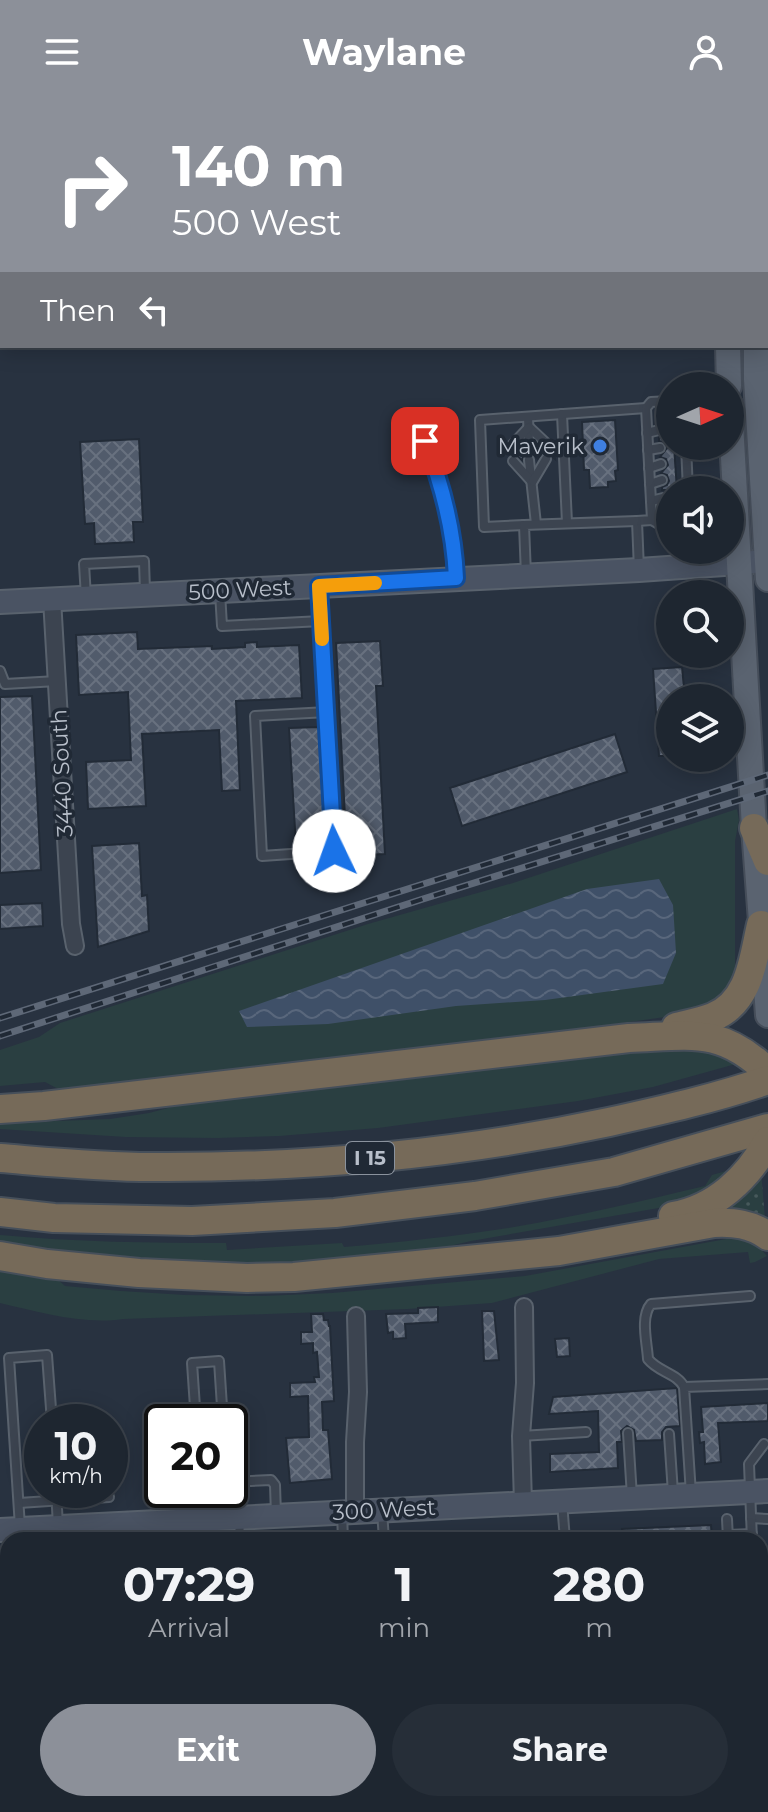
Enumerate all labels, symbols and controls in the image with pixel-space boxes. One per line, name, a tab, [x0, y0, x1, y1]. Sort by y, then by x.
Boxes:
icon: menu	[40, 30, 84, 74]
text: Waylane	[302, 30, 466, 74]
icon: person	[684, 30, 728, 74]
text: 140 m	[172, 132, 345, 200]
icon: right	[40, 136, 144, 240]
text: 500 West	[172, 200, 341, 244]
icon: left	[132, 288, 176, 332]
text: Then	[40, 292, 116, 329]
north arrow	[656, 372, 744, 460]
map controls	[656, 372, 744, 772]
pin	[391, 407, 459, 475]
icon: arrive	[403, 419, 447, 463]
place label: Maverik	[498, 433, 585, 460]
marker: Maverik	[591, 437, 609, 455]
button: sound	[656, 476, 744, 564]
street label: 500 West	[188, 574, 292, 606]
button: search	[656, 580, 744, 668]
button: layers	[656, 684, 744, 772]
street label: 3440 South	[45, 709, 79, 837]
position arrow	[292, 809, 376, 893]
road number: I 15	[346, 1142, 394, 1174]
speed limit sign: 20	[144, 1404, 248, 1508]
text: 10	[55, 1421, 97, 1470]
text: km/h	[49, 1464, 103, 1488]
street label: 300 West	[332, 1494, 436, 1526]
text: 07:29	[123, 1555, 255, 1613]
text: 1	[395, 1555, 413, 1613]
text: 280	[553, 1555, 645, 1613]
text: Arrival	[148, 1612, 230, 1644]
text: min	[378, 1612, 430, 1644]
text: m	[585, 1612, 613, 1644]
button: Exit	[40, 1704, 376, 1796]
button: Share	[392, 1704, 728, 1796]

